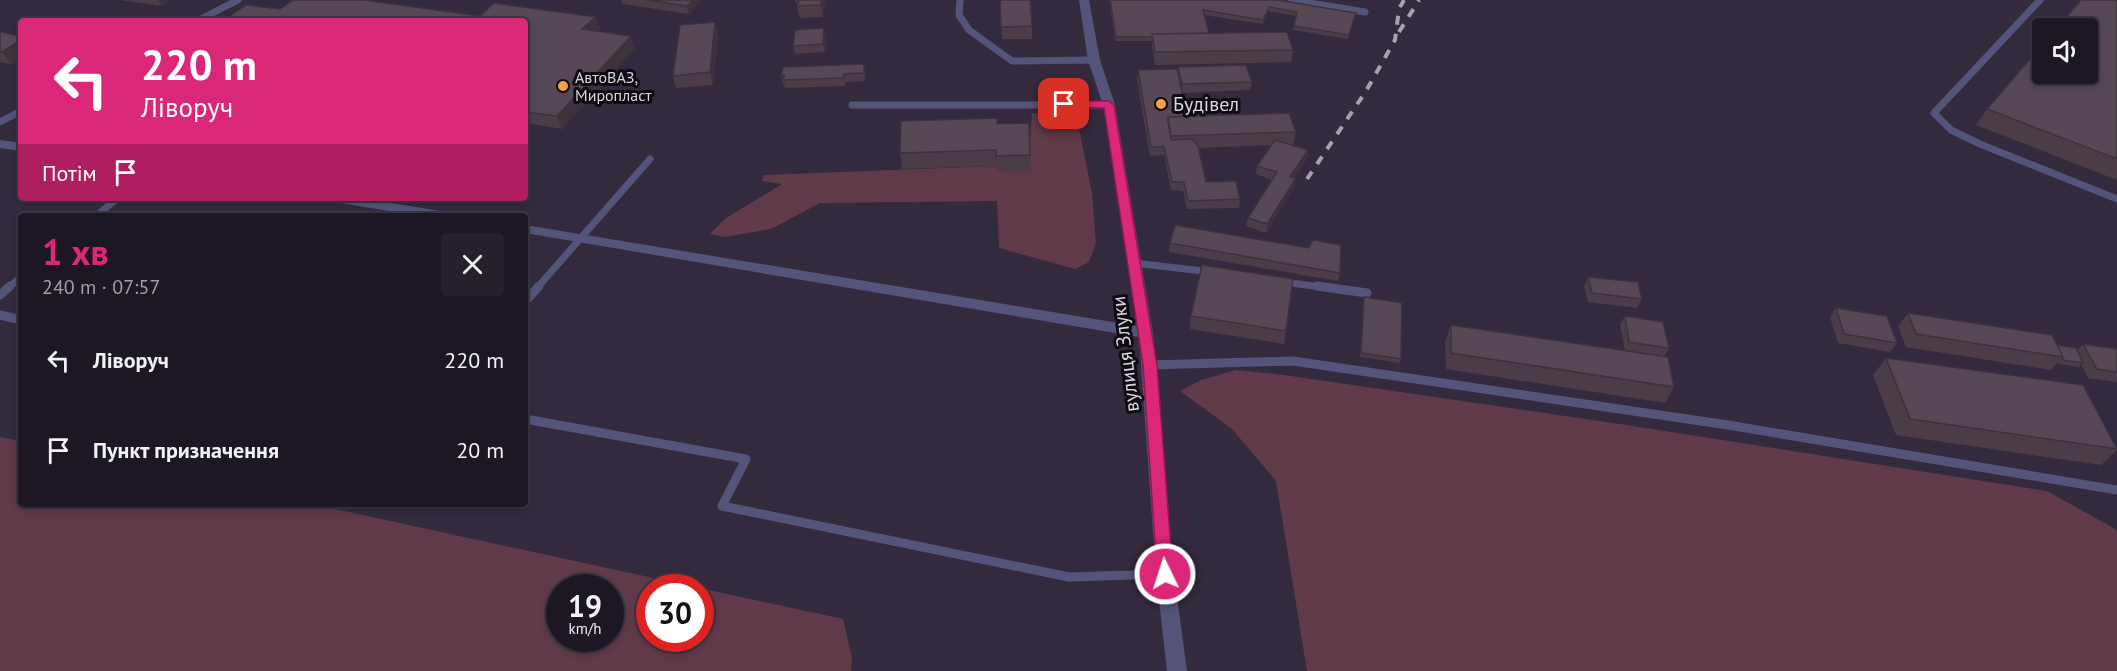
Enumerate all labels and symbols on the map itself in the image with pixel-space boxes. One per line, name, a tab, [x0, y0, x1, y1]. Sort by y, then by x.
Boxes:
place label: АвтоВАЗ, Миропласт	[575, 67, 652, 105]
pin	[1038, 78, 1089, 129]
marker: АвтоВАЗ, Миропласт	[556, 79, 570, 93]
place label: Будівел	[1173, 91, 1239, 117]
marker: Будівел	[1154, 97, 1168, 111]
street label: вулиця Злуки	[1105, 295, 1145, 413]
position arrow	[1133, 542, 1197, 606]
speed limit sign: 30	[636, 574, 714, 652]

